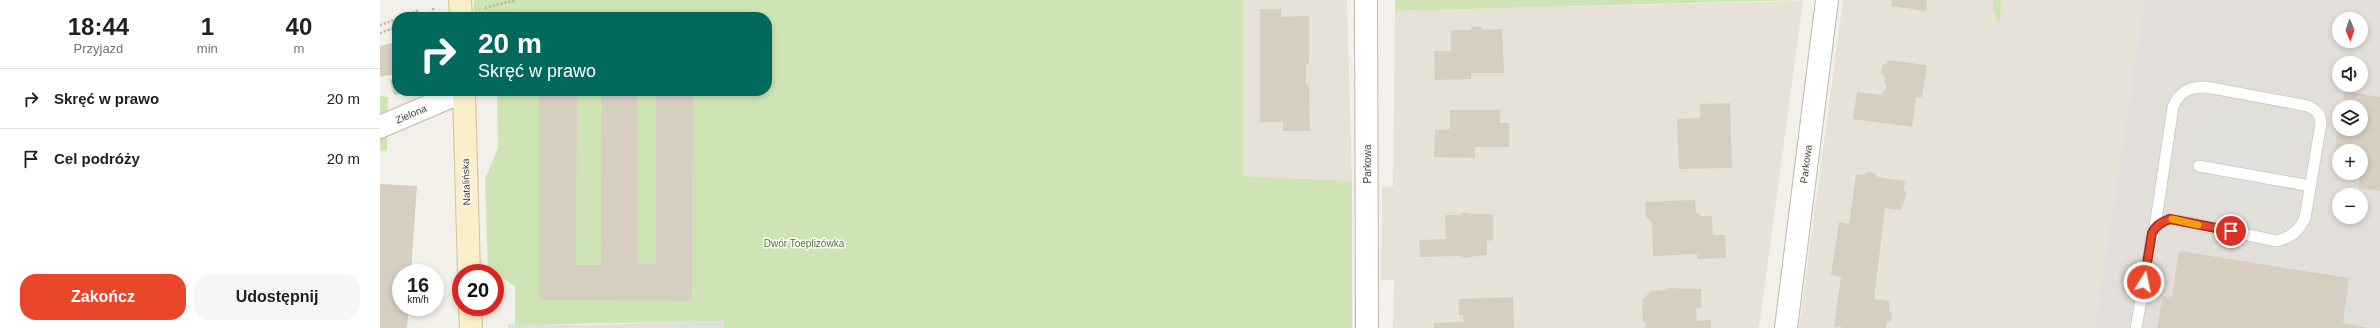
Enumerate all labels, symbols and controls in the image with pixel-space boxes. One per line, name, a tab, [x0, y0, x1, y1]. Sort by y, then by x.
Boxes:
north arrow	[2332, 12, 2368, 48]
map controls	[2332, 12, 2368, 224]
text: 18:44	[68, 13, 129, 40]
text: 1	[201, 13, 214, 40]
text: 40	[286, 13, 312, 40]
icon: right	[412, 28, 464, 80]
text: 20 m	[478, 28, 542, 59]
text: Przyjazd	[74, 41, 123, 56]
text: min	[197, 41, 218, 56]
text: m	[293, 41, 304, 56]
button: sound	[2332, 56, 2368, 92]
text: Skręć w prawo	[478, 61, 596, 81]
icon: right	[20, 88, 42, 110]
text: Skręć w prawo	[54, 90, 159, 107]
text: 20 m	[327, 90, 360, 107]
button: layers	[2332, 100, 2368, 136]
street label: Zielona	[394, 102, 429, 125]
street label: Parkowa	[1362, 144, 1373, 183]
street label: Parkowa	[1798, 144, 1814, 184]
button: +	[2332, 144, 2368, 180]
icon: arrive	[20, 148, 42, 170]
text: Cel podróży	[54, 150, 140, 167]
text: 20 m	[327, 150, 360, 167]
street label: Natalińska	[460, 158, 472, 206]
button: −	[2332, 188, 2368, 224]
pin	[2214, 214, 2248, 248]
icon: arrive	[2220, 220, 2242, 242]
park label: Dwór Toeplizówka	[764, 238, 845, 249]
position arrow	[2123, 261, 2165, 303]
speed limit sign: 20	[452, 264, 504, 316]
button: Zakończ	[20, 274, 186, 320]
button: Udostępnij	[194, 274, 360, 320]
text: 16	[407, 274, 429, 296]
text: km/h	[407, 294, 429, 305]

